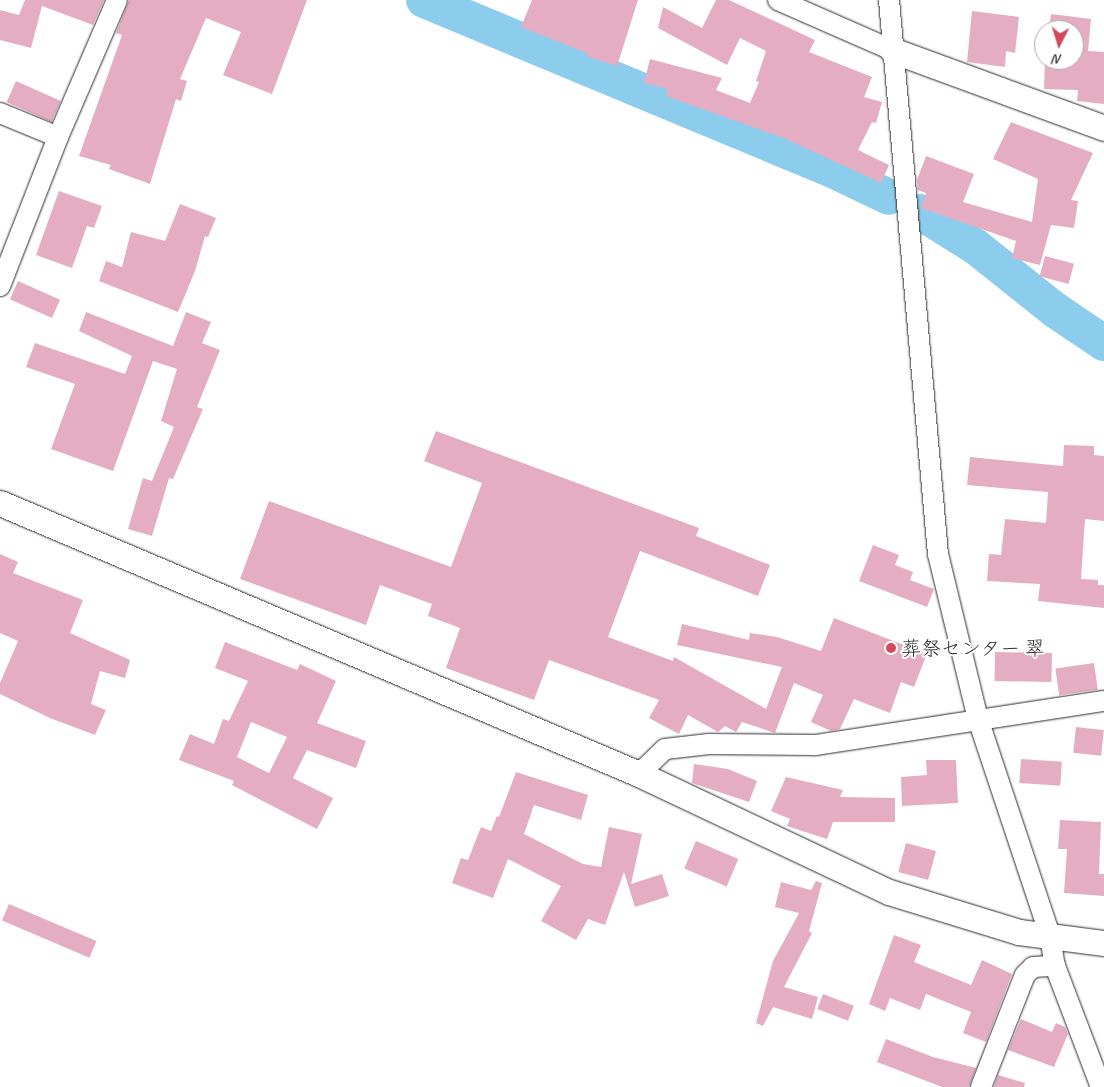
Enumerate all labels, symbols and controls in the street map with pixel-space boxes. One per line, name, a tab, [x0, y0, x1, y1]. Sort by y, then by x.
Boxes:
north arrow	[1034, 20, 1084, 70]
text: N	[1053, 51, 1063, 68]
place label: 葬祭センター 翠	[901, 636, 1046, 660]
marker: 葬祭センター 翠	[885, 642, 897, 654]

